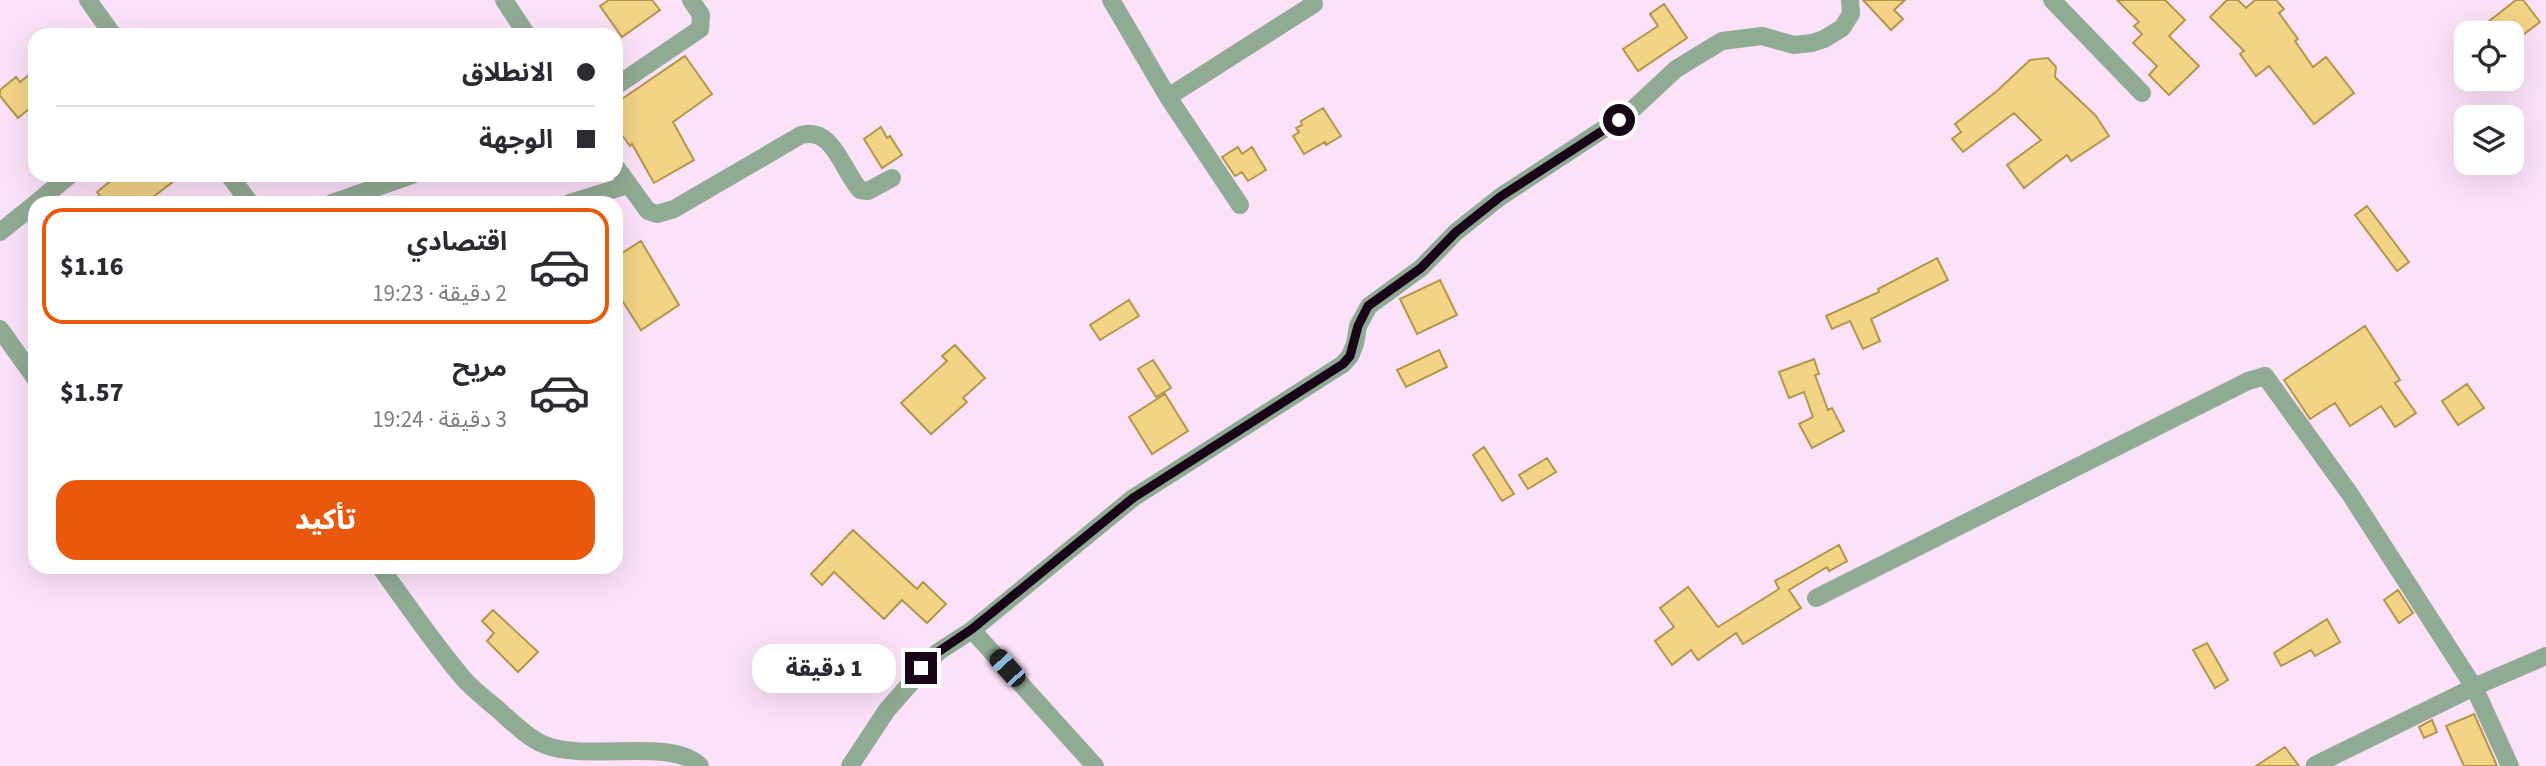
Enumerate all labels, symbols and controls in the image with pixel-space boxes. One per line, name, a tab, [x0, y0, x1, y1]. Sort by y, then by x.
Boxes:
map controls	[2454, 21, 2524, 175]
button: locate	[2454, 21, 2524, 91]
text: الانطلاق	[462, 54, 553, 91]
route start	[1603, 104, 1635, 136]
button: layers	[2454, 105, 2524, 175]
text: الوجهة	[479, 121, 553, 158]
text: اقتصادي	[407, 223, 507, 260]
icon: car	[528, 235, 591, 298]
text: $1.16	[60, 248, 124, 285]
text: 2 دقيقة · 19:23	[372, 277, 507, 310]
text: مريح	[452, 349, 507, 386]
icon: car	[528, 361, 591, 424]
text: $1.57	[60, 374, 124, 411]
text: 3 دقيقة · 19:24	[372, 403, 507, 436]
button: تأكيد	[56, 480, 595, 560]
callout: 1 دقيقة	[753, 644, 897, 692]
car	[986, 645, 1029, 691]
text: 1 دقيقة	[786, 652, 862, 685]
route end	[905, 652, 937, 684]

